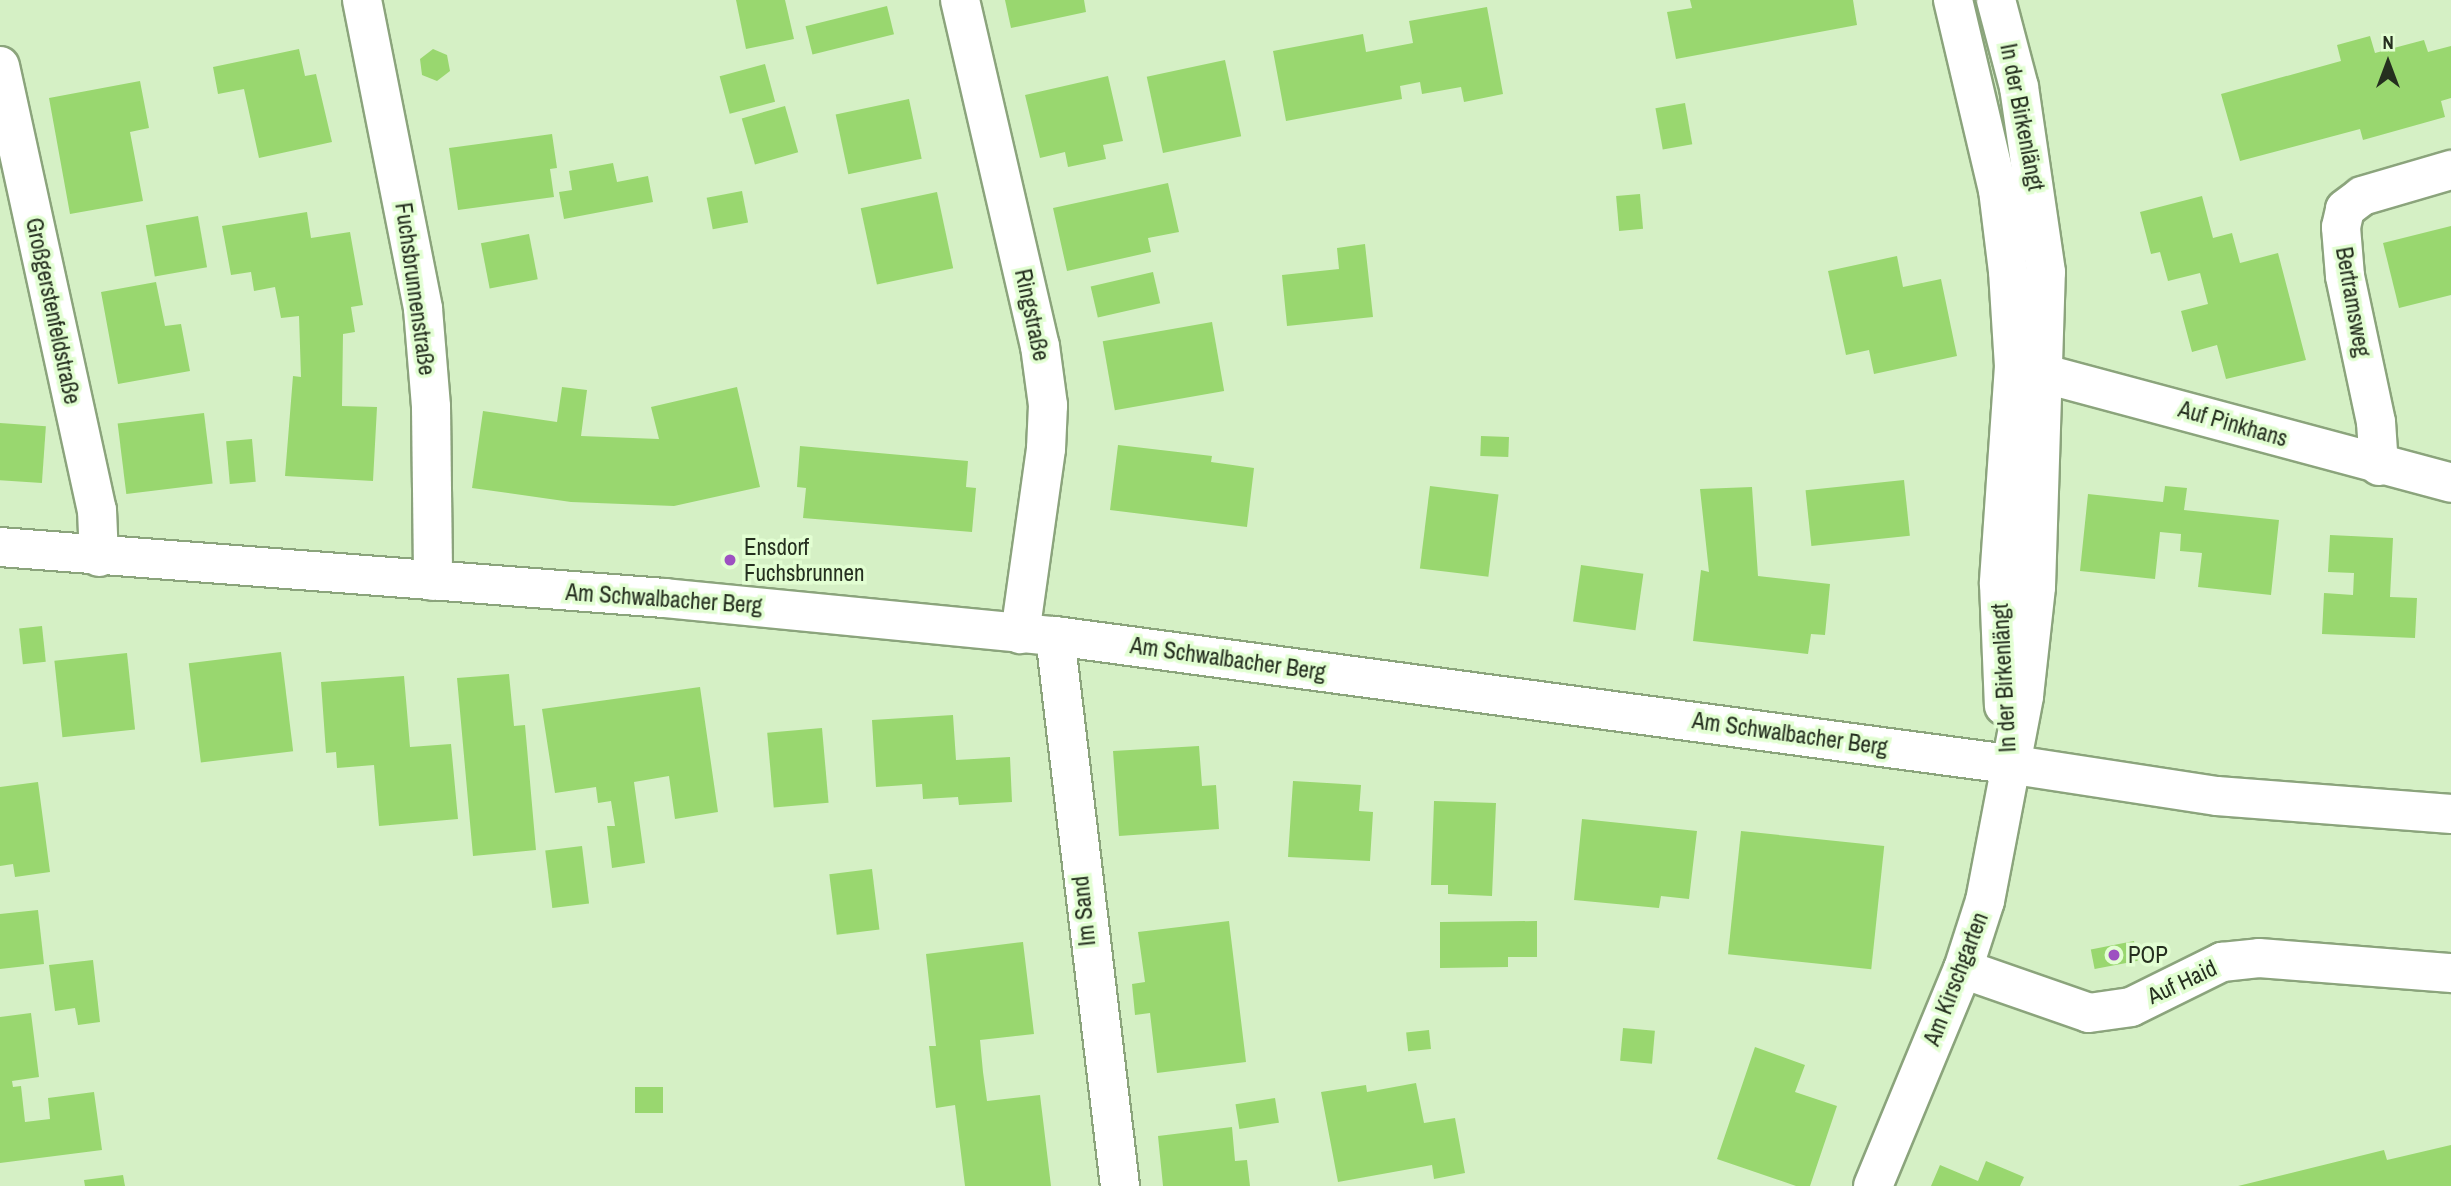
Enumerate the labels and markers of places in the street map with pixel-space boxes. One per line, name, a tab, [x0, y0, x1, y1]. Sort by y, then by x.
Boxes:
place label: Ensdorf Fuchsbrunnen	[744, 533, 865, 587]
marker: Ensdorf Fuchsbrunnen	[722, 552, 738, 568]
place label: POP	[2128, 941, 2168, 969]
marker: POP	[2106, 947, 2122, 963]

